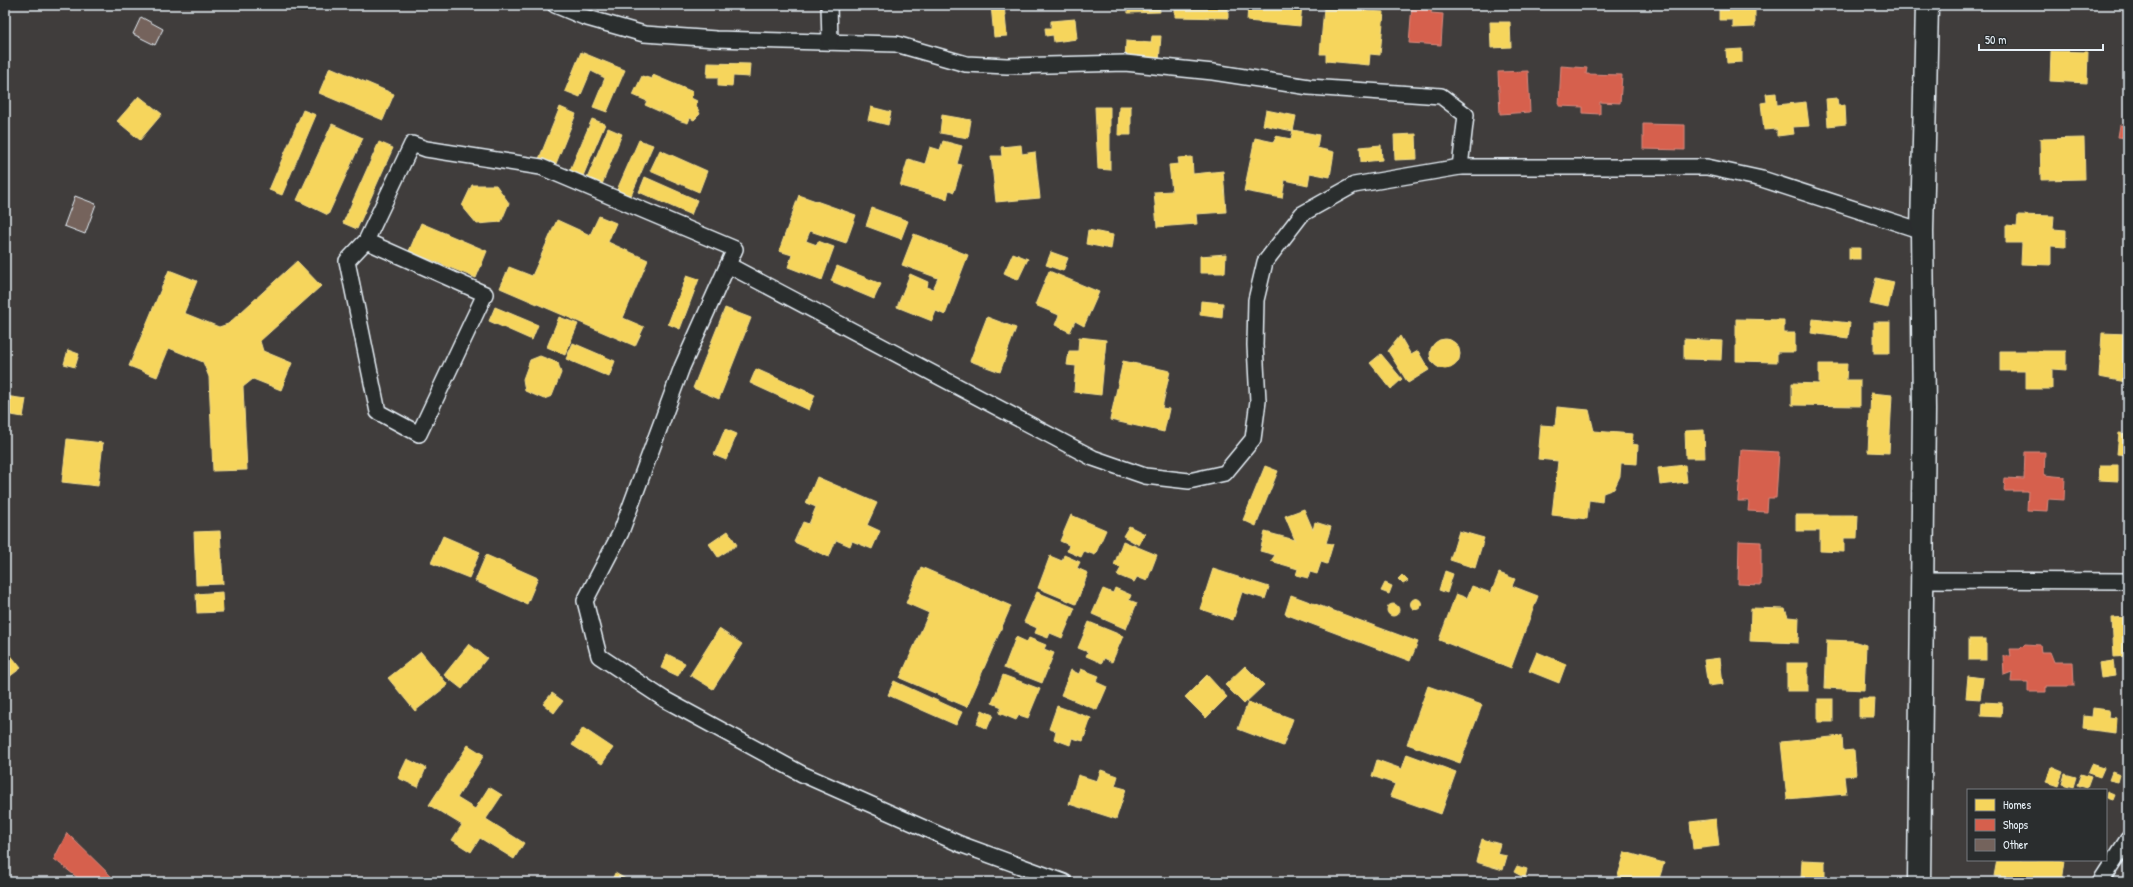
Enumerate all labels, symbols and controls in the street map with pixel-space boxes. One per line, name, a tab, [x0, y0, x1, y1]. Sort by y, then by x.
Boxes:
scale bar	[1979, 26, 2103, 52]
text: 50 m	[1985, 31, 2006, 48]
legend	[1967, 789, 2107, 861]
text: Homes	[2003, 796, 2031, 813]
text: Shops	[2003, 816, 2029, 833]
text: Other	[2003, 836, 2029, 853]

